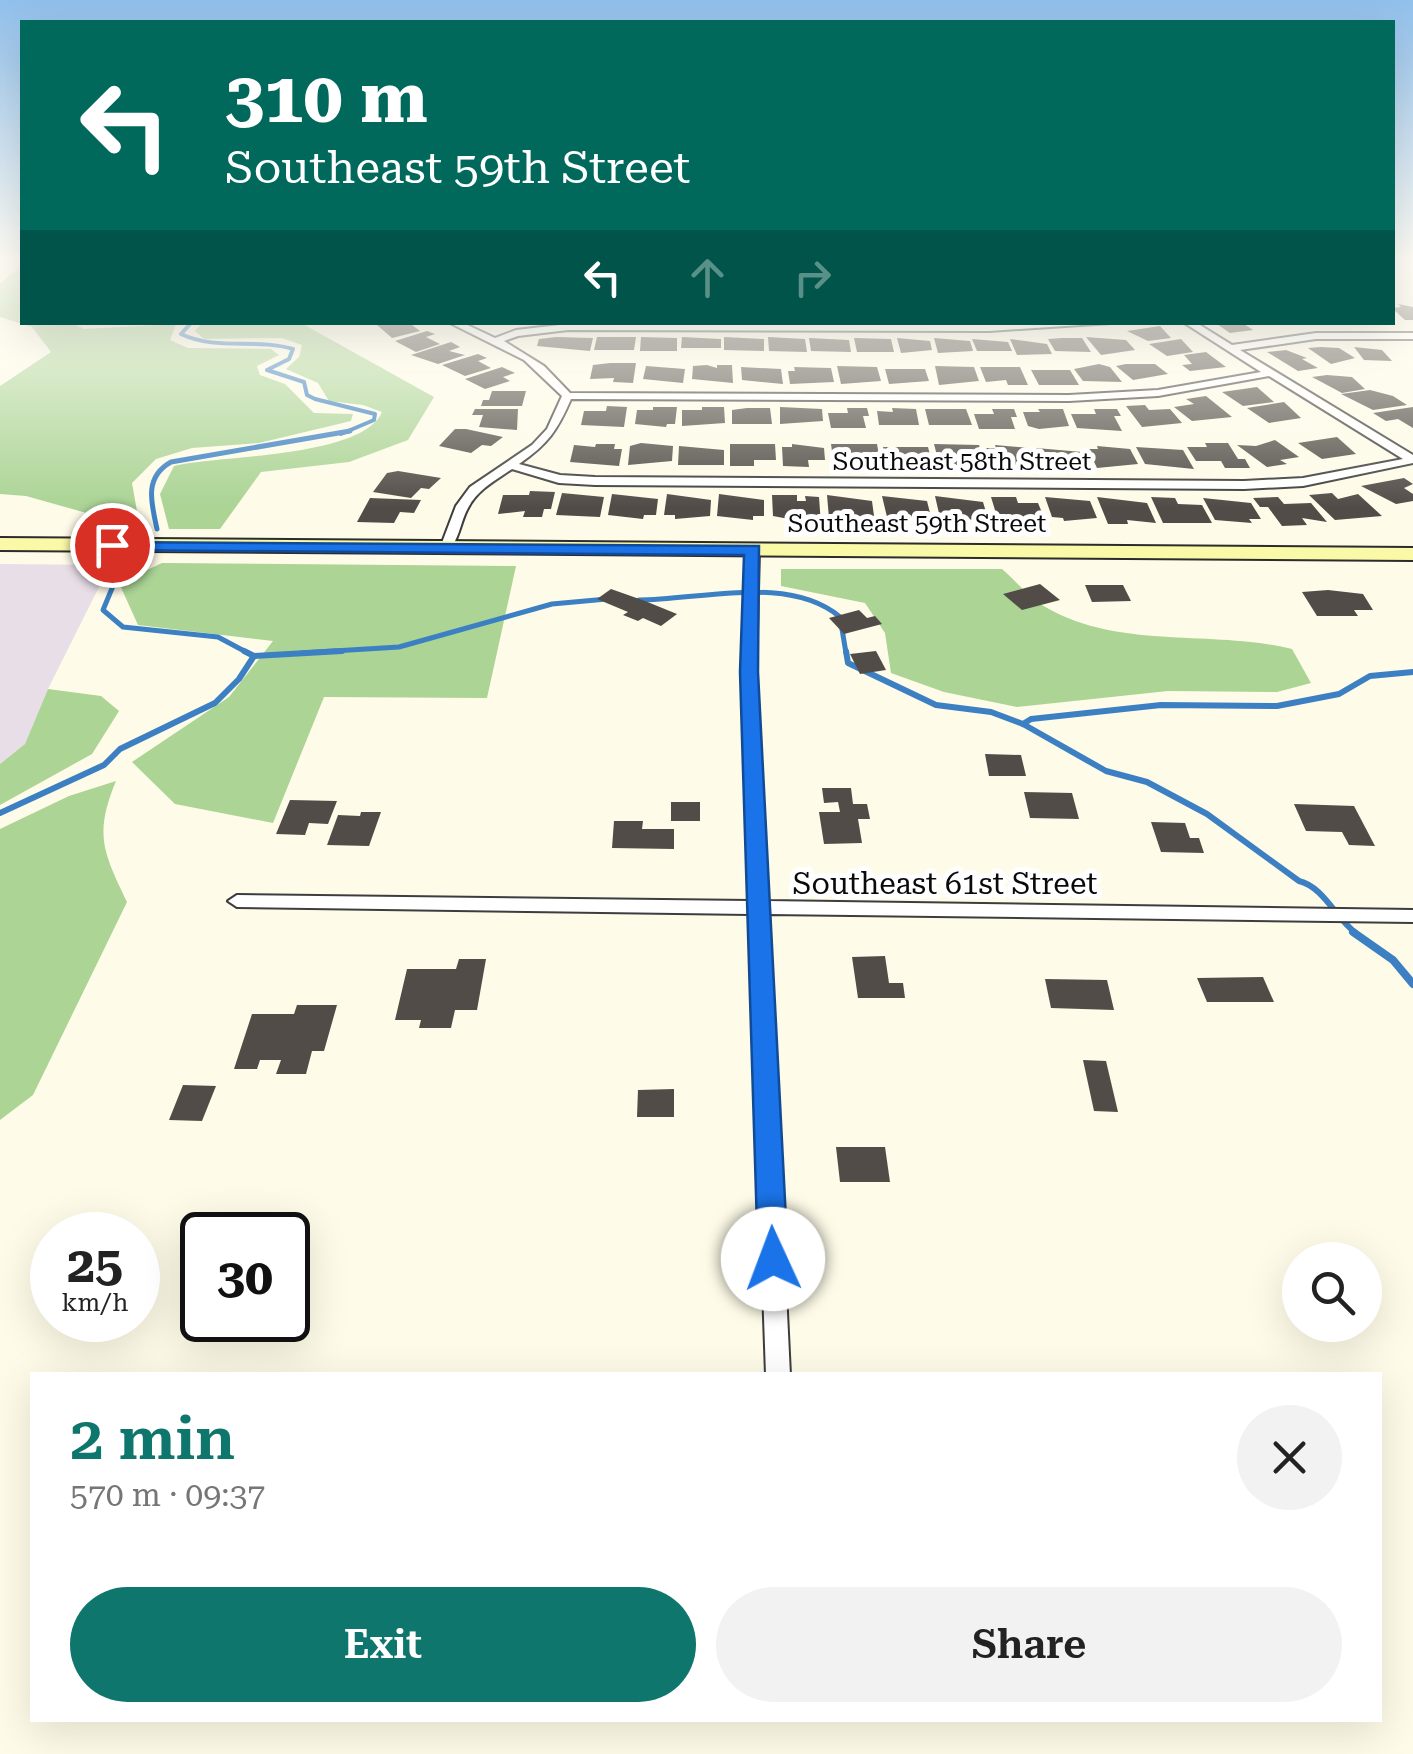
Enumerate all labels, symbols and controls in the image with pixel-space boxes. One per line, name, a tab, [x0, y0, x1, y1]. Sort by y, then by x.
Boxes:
text: 310 m	[225, 57, 428, 139]
icon: left	[60, 60, 190, 190]
text: Southeast 59th Street	[225, 141, 690, 194]
icon: left	[575, 250, 630, 305]
icon: ahead	[680, 250, 735, 305]
icon: right	[785, 250, 840, 305]
street label: Southeast 58th Street	[833, 447, 1091, 476]
pin	[70, 503, 155, 588]
street label: Southeast 59th Street	[788, 509, 1046, 538]
icon: arrive	[85, 518, 140, 573]
street label: Southeast 61st Street	[792, 866, 1098, 901]
position arrow	[721, 1207, 825, 1311]
speed limit sign: 30	[180, 1212, 310, 1342]
text: 25	[67, 1236, 123, 1294]
map controls	[1282, 1242, 1382, 1342]
button: search	[1282, 1242, 1382, 1342]
text: km/h	[62, 1288, 128, 1317]
text: 2 min	[70, 1403, 235, 1474]
button: close	[1237, 1405, 1342, 1510]
text: 570 m · 09:37	[70, 1476, 265, 1514]
button: Exit	[70, 1587, 696, 1702]
button: Share	[716, 1587, 1342, 1702]

